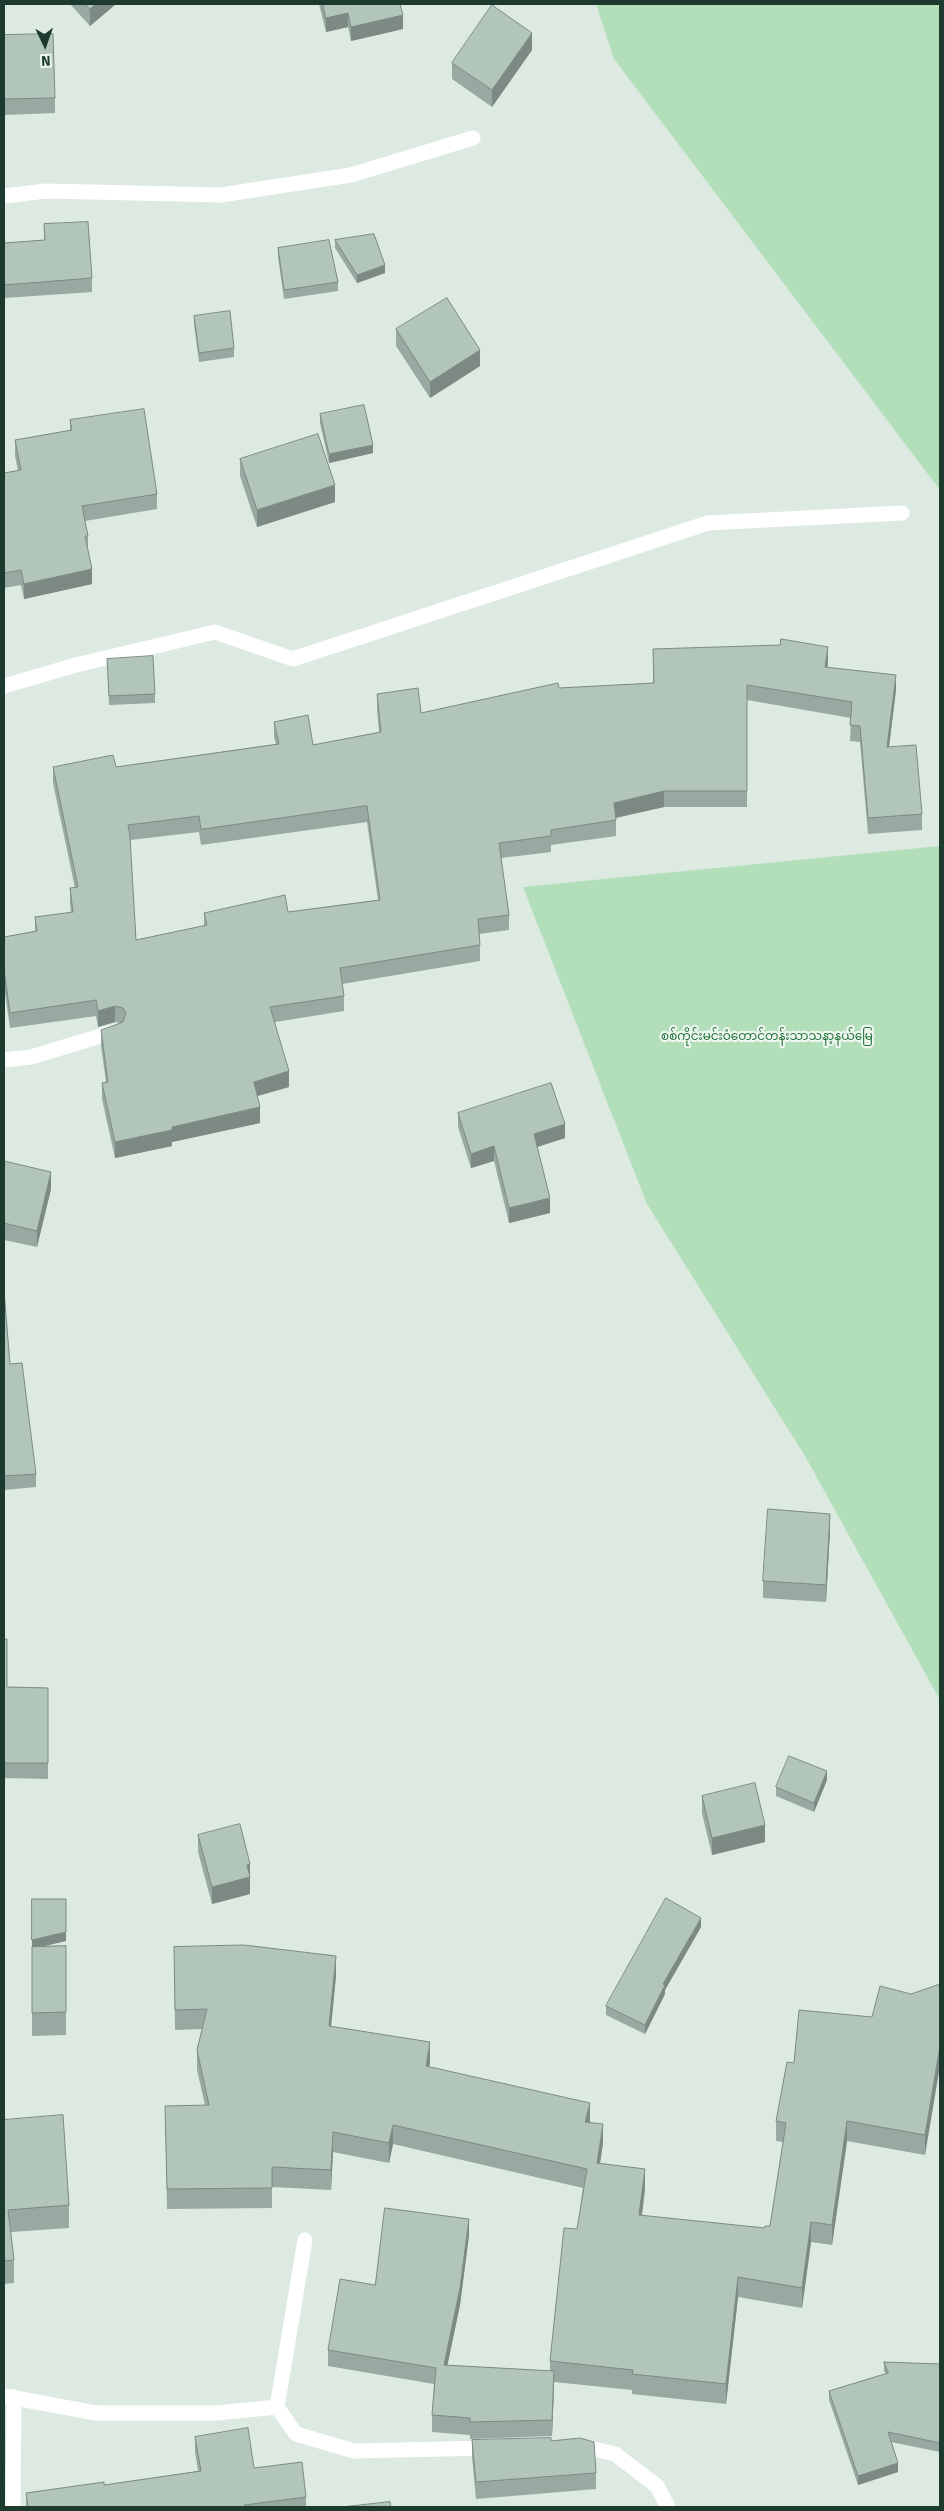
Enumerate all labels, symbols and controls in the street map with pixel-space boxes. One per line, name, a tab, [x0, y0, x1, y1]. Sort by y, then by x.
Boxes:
north arrow	[20, 20, 70, 70]
text: N	[41, 52, 51, 69]
park label: စစ်ကိုင်းမင်းဝံတောင်တန်းသာသနာ့နယ်မြေ	[661, 1030, 873, 1044]

